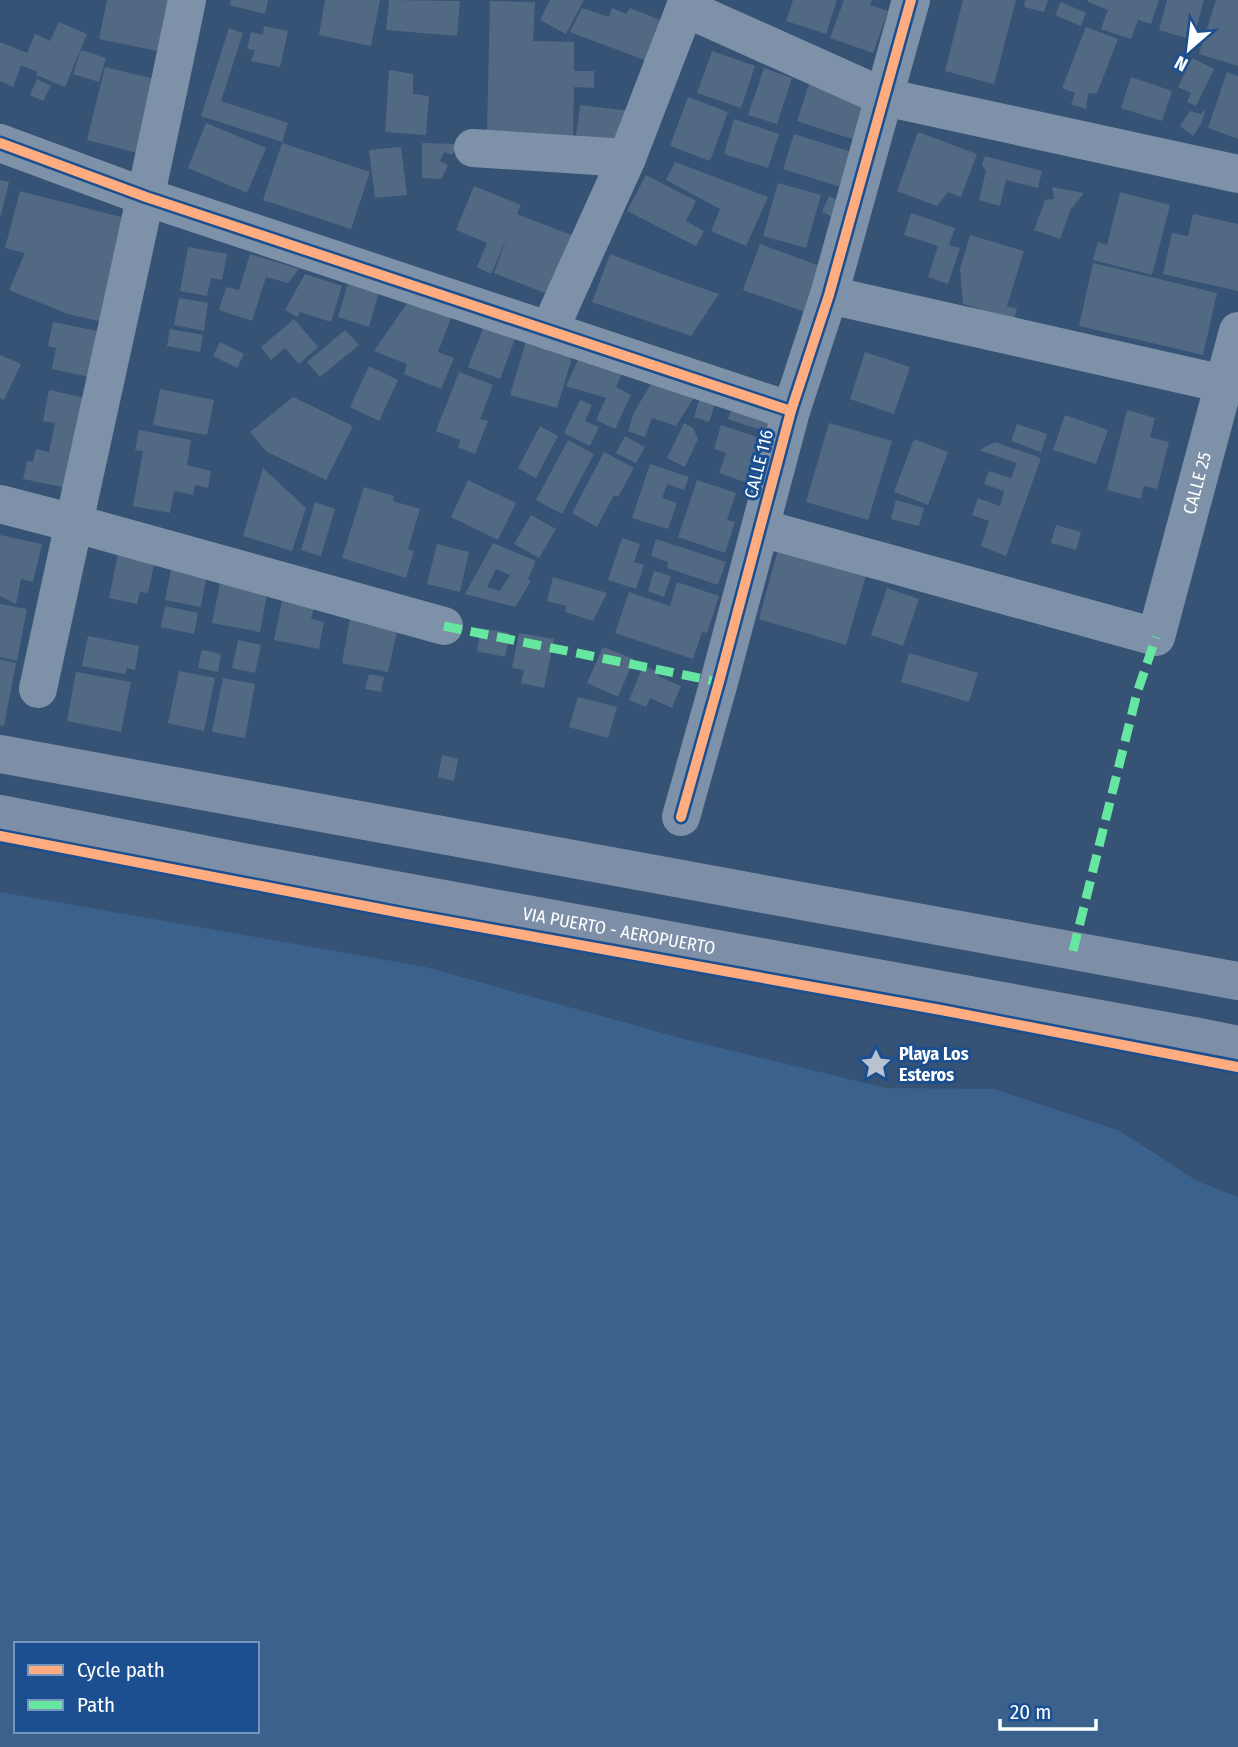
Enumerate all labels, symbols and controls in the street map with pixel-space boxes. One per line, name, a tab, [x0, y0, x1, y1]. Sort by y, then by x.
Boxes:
north arrow	[1154, 14, 1224, 84]
text: N	[1171, 51, 1192, 76]
street label: CALLE 116	[740, 427, 778, 501]
street label: CALLE 25	[1178, 450, 1216, 517]
street label: VIA PUERTO - AEROPUERTO	[521, 903, 717, 959]
place label: Playa Los Esteros	[899, 1043, 969, 1086]
place icon: Playa Los Esteros	[859, 1047, 893, 1081]
legend	[14, 1642, 259, 1733]
text: Cycle path	[77, 1657, 165, 1683]
scale bar	[1000, 1688, 1096, 1732]
text: Path	[77, 1692, 115, 1718]
text: 20 m	[1010, 1699, 1051, 1725]

